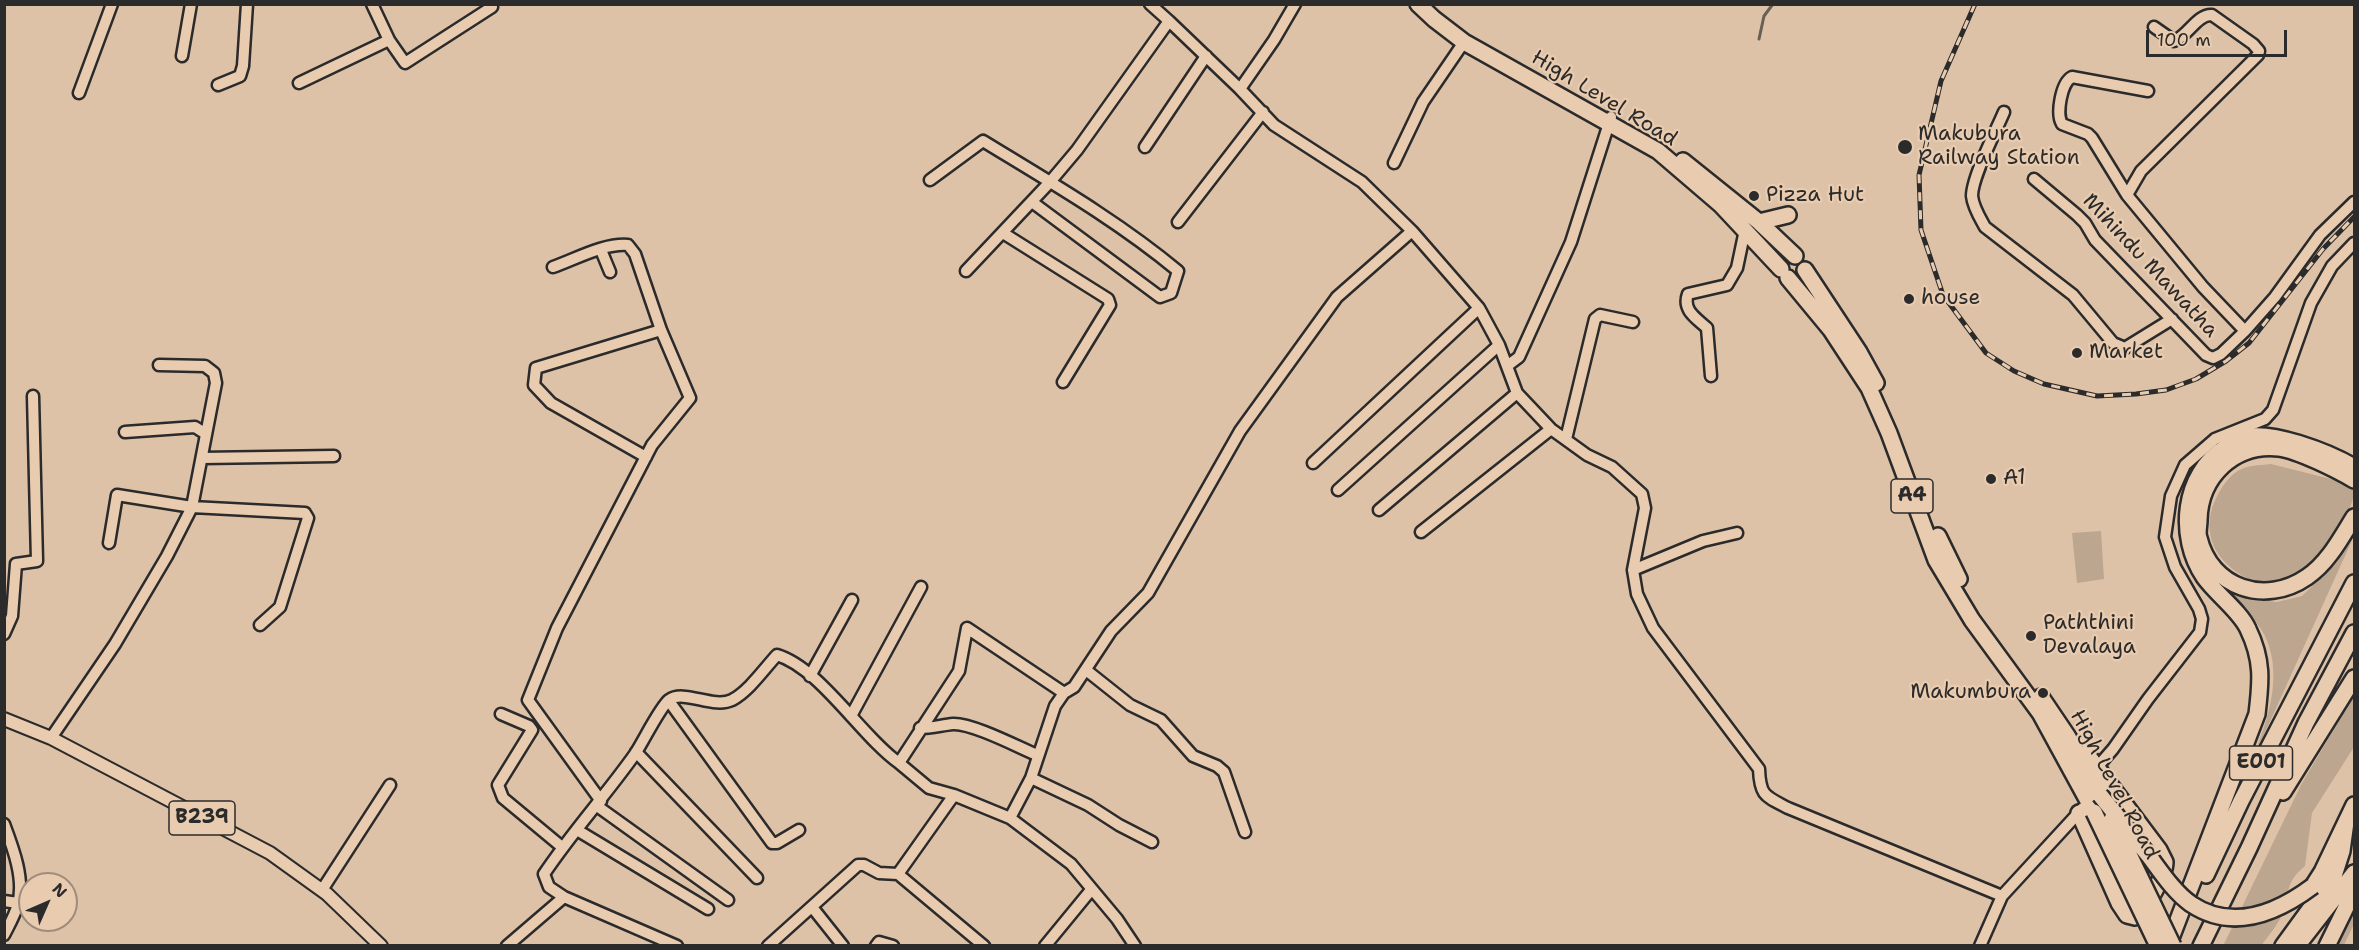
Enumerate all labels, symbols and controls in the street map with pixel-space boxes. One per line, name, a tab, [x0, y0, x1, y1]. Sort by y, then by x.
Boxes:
scale bar	[2149, 18, 2290, 56]
text: 100 m	[2157, 28, 2211, 52]
street label: High Level Road	[1527, 46, 1681, 152]
place label: Makubura Railway Station	[1918, 122, 2080, 172]
marker: Makubura Railway Station	[1896, 138, 1914, 156]
place label: Pizza Hut	[1766, 183, 1864, 209]
marker: Pizza Hut	[1747, 189, 1761, 203]
street label: Mihindu Mawatha	[2077, 189, 2223, 343]
place label: house	[1921, 286, 1980, 312]
marker: house	[1902, 292, 1916, 306]
place label: Market	[2089, 340, 2163, 366]
marker: Market	[2070, 346, 2084, 360]
place label: A1	[2003, 466, 2026, 492]
marker: A1	[1984, 472, 1998, 486]
road number: A4	[1891, 479, 1933, 513]
place label: Paththini Devalaya	[2043, 611, 2136, 661]
marker: Paththini Devalaya	[2024, 629, 2038, 643]
place label: Makumbura	[1910, 680, 2031, 706]
marker: Makumbura	[2036, 686, 2050, 700]
street label: High Level Road	[2064, 706, 2164, 864]
road number: E001	[2230, 746, 2292, 780]
road number: B239	[169, 801, 235, 835]
north arrow	[18, 872, 78, 932]
text: N	[48, 878, 72, 902]

